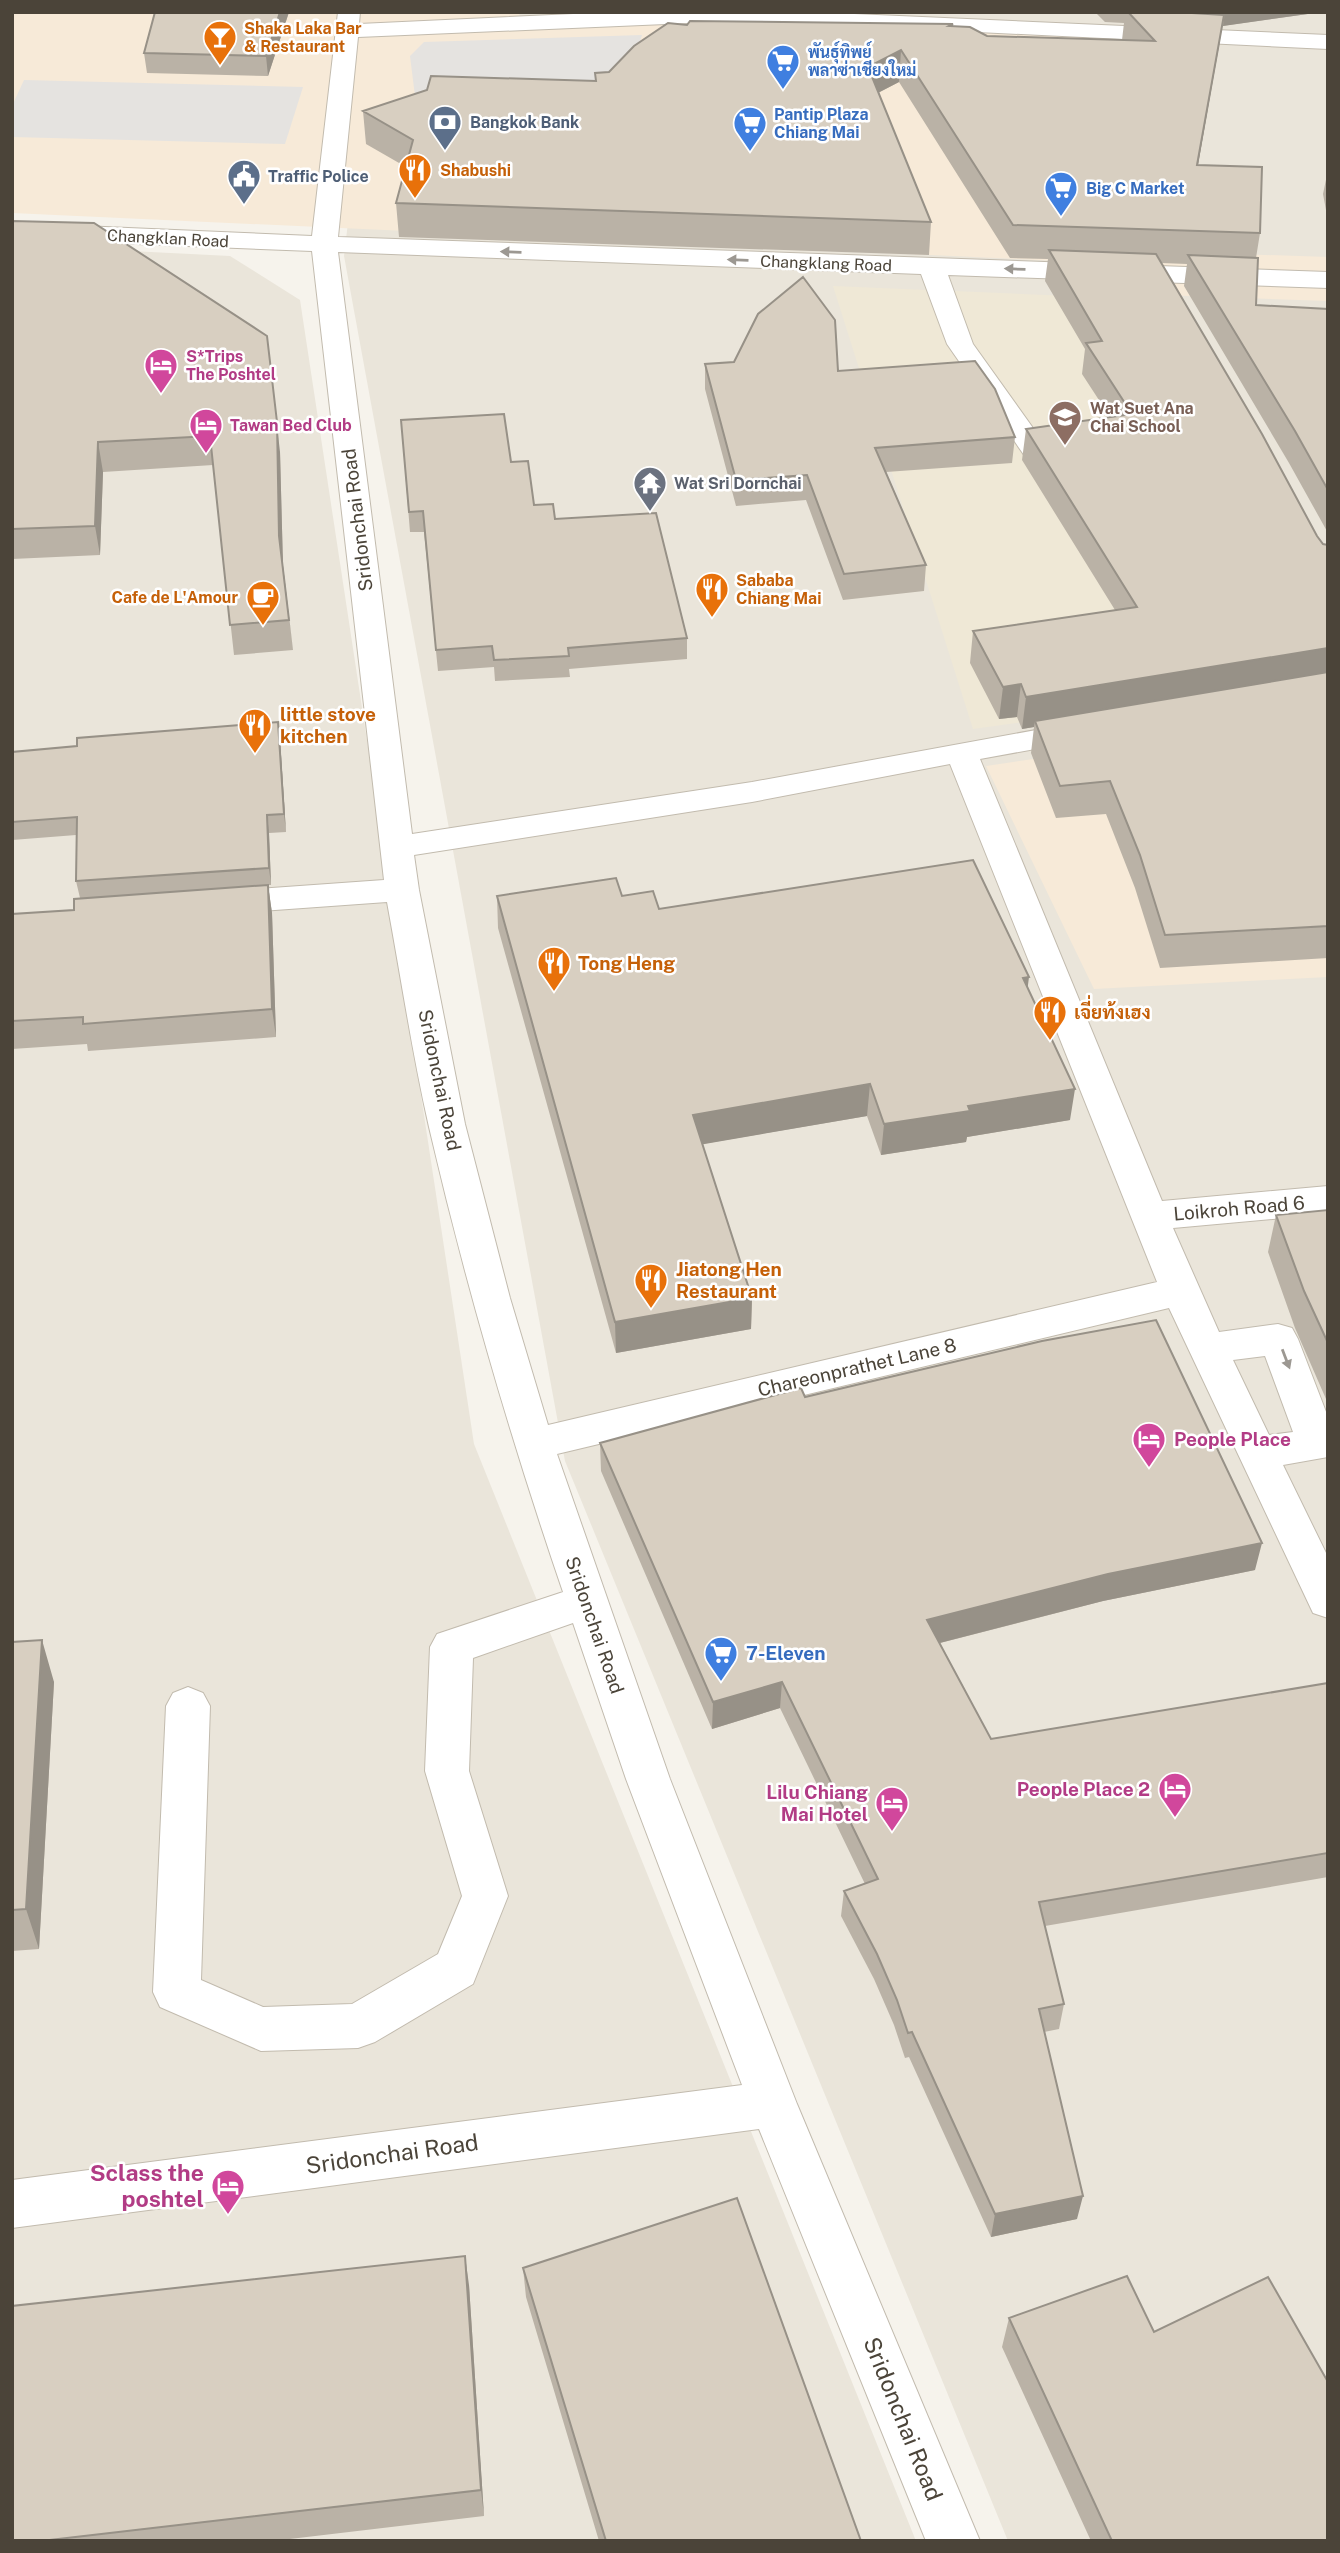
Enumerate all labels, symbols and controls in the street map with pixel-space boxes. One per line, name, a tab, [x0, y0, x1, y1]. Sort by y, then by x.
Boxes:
bar icon: Shaka Laka Bar & Restaurant	[201, 18, 239, 67]
place label: Shaka Laka Bar & Restaurant	[244, 19, 362, 56]
place label: พันธุ์ทิพย์ พลาซ่าเชียงใหม่	[808, 41, 916, 80]
supermarket icon: พันธุ์ทิพย์ พลาซ่าเชียงใหม่	[764, 42, 802, 91]
bank icon: Bangkok Bank	[426, 103, 464, 152]
supermarket icon: Pantip Plaza Chiang Mai	[731, 104, 769, 153]
place label: Pantip Plaza Chiang Mai	[774, 105, 869, 142]
place label: Bangkok Bank	[470, 113, 579, 132]
restaurant icon: Shabushi	[396, 151, 434, 200]
public building icon: Traffic Police	[225, 157, 263, 206]
place label: Shabushi	[440, 161, 511, 180]
place label: Traffic Police	[268, 167, 369, 186]
supermarket icon: Big C Market	[1042, 169, 1080, 218]
place label: Big C Market	[1086, 179, 1185, 198]
street label: Changklan Road	[107, 226, 229, 251]
one-way arrow	[500, 246, 522, 257]
street label: Changklang Road	[760, 252, 892, 275]
one-way arrow	[727, 254, 749, 266]
one-way arrow	[1003, 263, 1025, 274]
hotel icon: S*Trips The Poshtel	[142, 346, 180, 395]
place label: S*Trips The Poshtel	[186, 347, 276, 384]
school or university icon: Wat Suet Ana Chai School	[1046, 398, 1084, 447]
place label: Wat Suet Ana Chai School	[1090, 399, 1194, 436]
hotel icon: Tawan Bed Club	[187, 406, 225, 455]
place label: Tawan Bed Club	[230, 416, 352, 435]
street label: Sridonchai Road	[337, 447, 377, 593]
temple icon: Wat Sri Dornchai	[631, 464, 669, 513]
place label: Wat Sri Dornchai	[674, 474, 802, 493]
restaurant icon: Sababa Chiang Mai	[693, 570, 731, 619]
place label: Sababa Chiang Mai	[736, 571, 821, 608]
cafe icon: Cafe de L'Amour	[244, 578, 282, 627]
place label: Cafe de L'Amour	[112, 588, 238, 607]
place label: little stove kitchen	[280, 703, 376, 747]
restaurant icon: little stove kitchen	[236, 706, 274, 755]
restaurant icon: Tong Heng	[535, 944, 573, 993]
place label: Tong Heng	[578, 952, 675, 974]
restaurant icon: เจี่ยท้งเฮง	[1031, 993, 1069, 1042]
place label: เจี่ยท้งเฮง	[1074, 995, 1151, 1023]
street label: Sridonchai Road	[414, 1007, 466, 1153]
street label: Loikroh Road 6	[1172, 1191, 1306, 1225]
place label: Jiatong Hen Restaurant	[676, 1258, 782, 1302]
restaurant icon: Jiatong Hen Restaurant	[632, 1261, 670, 1310]
street label: Chareonprathet Lane 8	[756, 1333, 958, 1401]
one-way arrow	[1280, 1349, 1291, 1370]
hotel icon: People Place	[1130, 1420, 1168, 1469]
place label: People Place	[1174, 1428, 1291, 1450]
street label: Sridonchai Road	[561, 1553, 629, 1697]
supermarket icon: 7-Eleven	[702, 1634, 740, 1683]
place label: 7-Eleven	[746, 1642, 825, 1664]
hotel icon: People Place 2	[1156, 1770, 1194, 1819]
place label: People Place 2	[1017, 1778, 1150, 1800]
place label: Lilu Chiang Mai Hotel	[766, 1781, 868, 1825]
hotel icon: Lilu Chiang Mai Hotel	[873, 1784, 911, 1833]
street label: Sridonchai Road	[304, 2128, 480, 2179]
place label: Sclass the poshtel	[90, 2159, 204, 2212]
hotel icon: Sclass the poshtel	[209, 2167, 247, 2216]
street label: Sridonchai Road	[858, 2333, 949, 2505]

